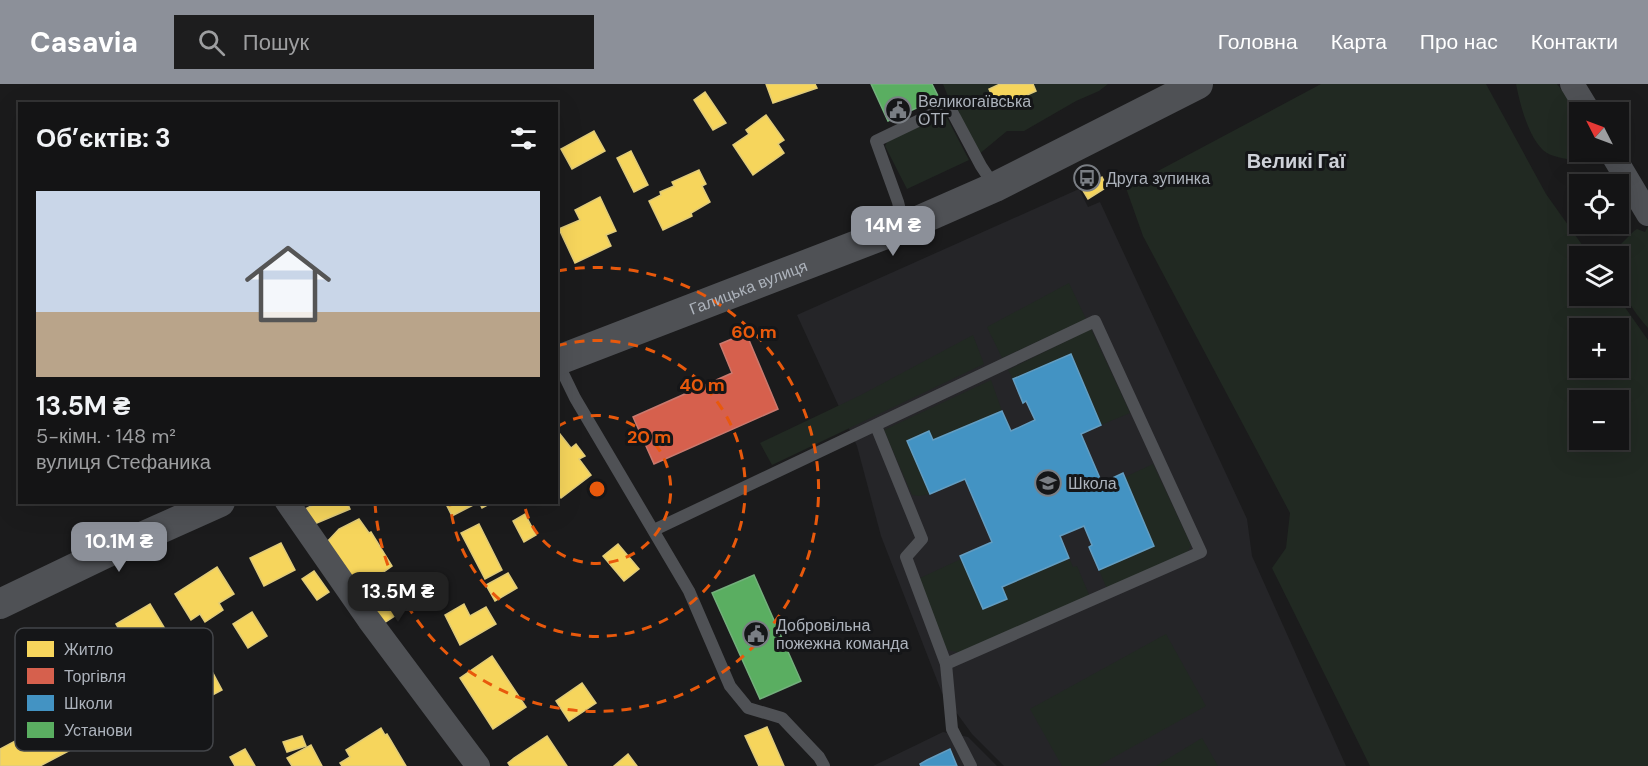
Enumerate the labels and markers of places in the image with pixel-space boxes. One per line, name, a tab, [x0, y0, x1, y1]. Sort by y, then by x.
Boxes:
place label: Великогаївська ОТГ	[918, 91, 1031, 130]
public building icon: Великогаївська ОТГ	[883, 95, 913, 125]
bus stop icon: Друга зупинка	[1072, 163, 1102, 193]
place label: Друга зупинка	[1106, 168, 1210, 189]
pin: 14M ₴	[851, 206, 935, 257]
school or university icon: Школа	[1033, 468, 1063, 498]
place label: Школа	[1068, 473, 1117, 494]
centre of rings	[587, 479, 607, 499]
pin: 10.1M ₴	[64, 522, 174, 573]
pin: 13.5M ₴	[343, 572, 453, 623]
place label: Добровільна пожежна команда	[776, 615, 909, 654]
public building icon: Добровільна пожежна команда	[741, 619, 771, 649]

